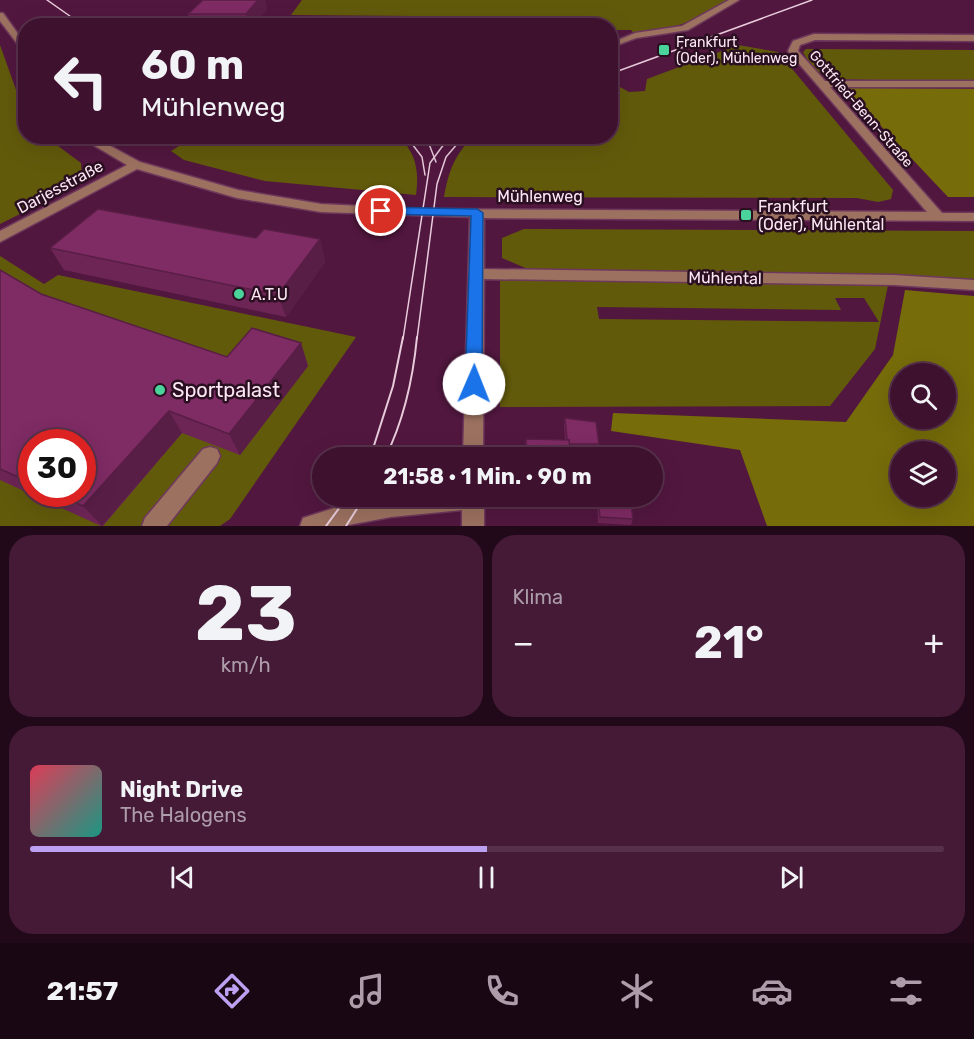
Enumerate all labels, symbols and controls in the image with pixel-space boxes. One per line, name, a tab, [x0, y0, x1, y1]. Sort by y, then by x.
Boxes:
place label: Frankfurt (Oder), Mühlenweg	[676, 34, 797, 67]
text: 60 m	[141, 40, 244, 90]
icon: left	[42, 42, 120, 120]
marker: Frankfurt (Oder), Mühlenweg	[657, 43, 671, 57]
street label: Gottfried-Benn-Straße	[806, 47, 916, 171]
text: Mühlenweg	[141, 91, 286, 123]
street label: Darjesstraße	[14, 156, 106, 218]
pin	[355, 185, 406, 236]
street label: Mühlenweg	[497, 187, 583, 206]
icon: arrive	[364, 194, 397, 227]
place label: Frankfurt (Oder), Mühlental	[758, 197, 885, 234]
marker: Frankfurt (Oder), Mühlental	[739, 208, 753, 222]
street label: Mühlental	[688, 268, 762, 288]
place label: A.T.U	[251, 285, 288, 304]
marker: A.T.U	[232, 287, 246, 301]
position arrow	[442, 352, 506, 416]
map controls	[890, 363, 956, 507]
button: search	[890, 363, 956, 429]
place label: Sportpalast	[172, 378, 280, 402]
marker: Sportpalast	[153, 383, 167, 397]
speed limit sign: 30	[18, 429, 96, 507]
button: layers	[890, 441, 956, 507]
text: 21:58 · 1 Min. · 90 m	[383, 463, 592, 490]
text: 23	[195, 567, 297, 660]
text: Klima	[513, 585, 563, 609]
text: 21°	[694, 616, 764, 669]
text: −	[513, 623, 534, 662]
text: +	[923, 623, 944, 662]
text: km/h	[221, 653, 271, 677]
text: Night Drive	[120, 776, 243, 803]
text: The Halogens	[120, 803, 247, 827]
icon: previous	[166, 861, 199, 894]
icon: pause	[470, 861, 503, 894]
icon: next	[775, 861, 808, 894]
icon: directions	[211, 970, 253, 1012]
icon: music	[346, 970, 388, 1012]
icon: phone	[481, 970, 523, 1012]
icon: climate	[616, 970, 658, 1012]
icon: car	[751, 970, 793, 1012]
icon: filters	[885, 970, 927, 1012]
text: 21:57	[46, 975, 118, 1007]

